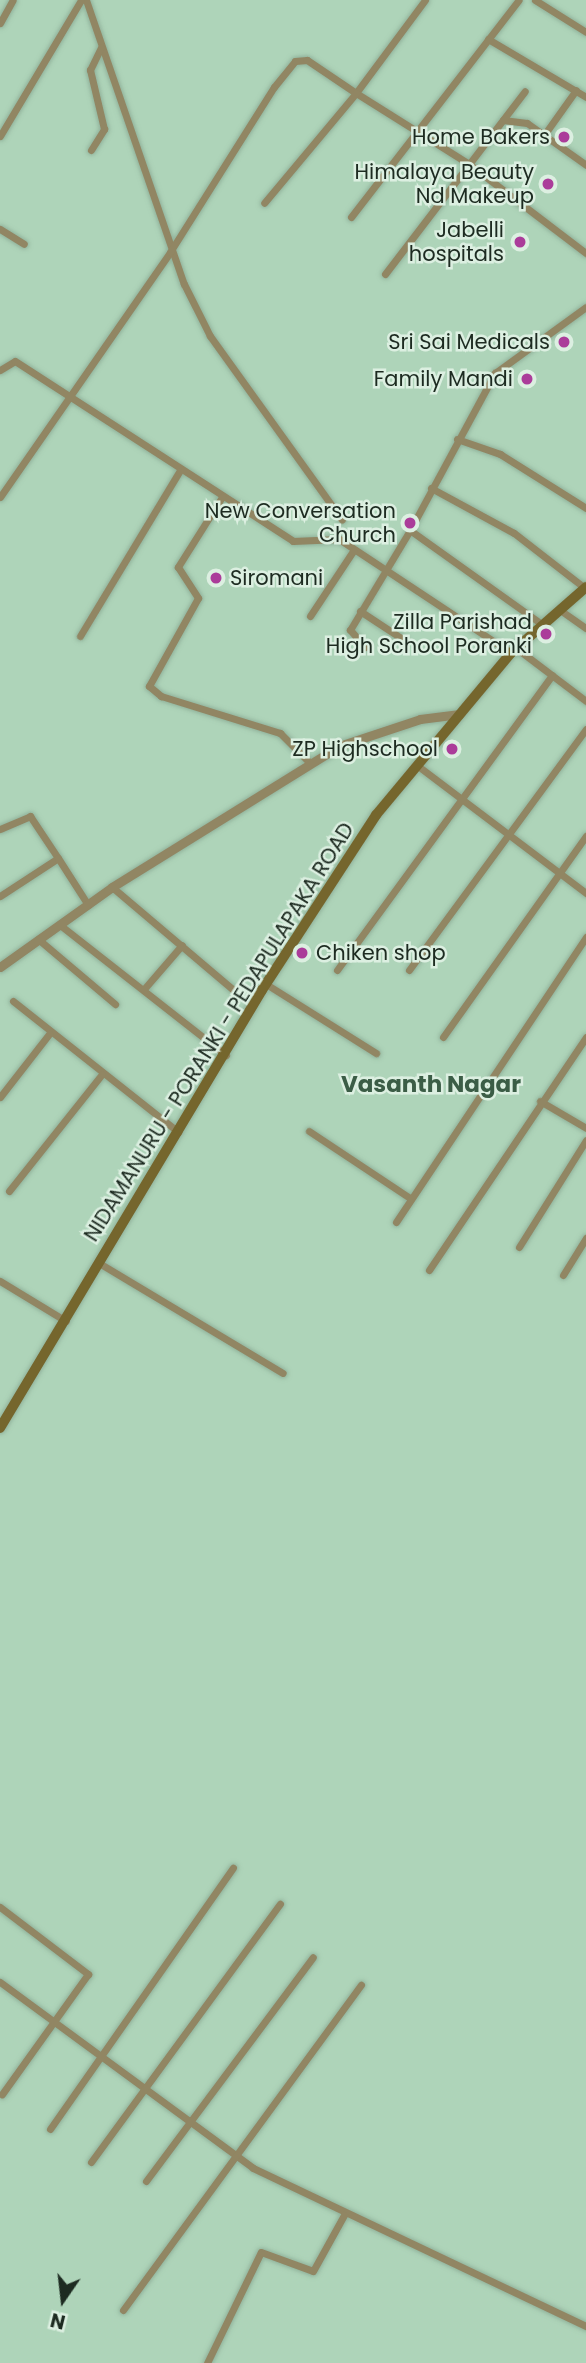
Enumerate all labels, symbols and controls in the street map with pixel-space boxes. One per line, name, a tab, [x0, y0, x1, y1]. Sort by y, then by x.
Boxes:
place label: Home Bakers	[412, 124, 550, 150]
marker: Home Bakers	[556, 129, 572, 145]
place label: Himalaya Beauty Nd Makeup	[354, 159, 534, 209]
marker: Himalaya Beauty Nd Makeup	[540, 176, 556, 192]
place label: Jabelli hospitals	[409, 217, 504, 267]
marker: Jabelli hospitals	[510, 232, 530, 252]
place label: Sri Sai Medicals	[388, 329, 550, 355]
marker: Sri Sai Medicals	[556, 334, 572, 350]
place label: Family Mandi	[374, 366, 513, 392]
marker: Family Mandi	[519, 371, 535, 387]
place label: New Conversation Church	[205, 498, 396, 548]
marker: New Conversation Church	[402, 515, 418, 531]
place label: Siromani	[230, 565, 323, 591]
marker: Siromani	[208, 570, 224, 586]
place label: Zilla Parishad High School Poranki	[326, 609, 532, 659]
marker: Zilla Parishad High School Poranki	[538, 626, 554, 642]
place label: ZP Highschool	[292, 736, 438, 762]
marker: ZP Highschool	[444, 741, 460, 757]
street label: NIDAMANURU - PORANKI - PEDAPULAPAKA ROAD	[79, 818, 359, 1246]
place label: Chiken shop	[316, 940, 446, 966]
marker: Chiken shop	[294, 945, 310, 961]
district label: Vasanth Nagar	[341, 1070, 521, 1098]
north arrow	[28, 2265, 98, 2335]
text: N	[48, 2306, 68, 2336]

